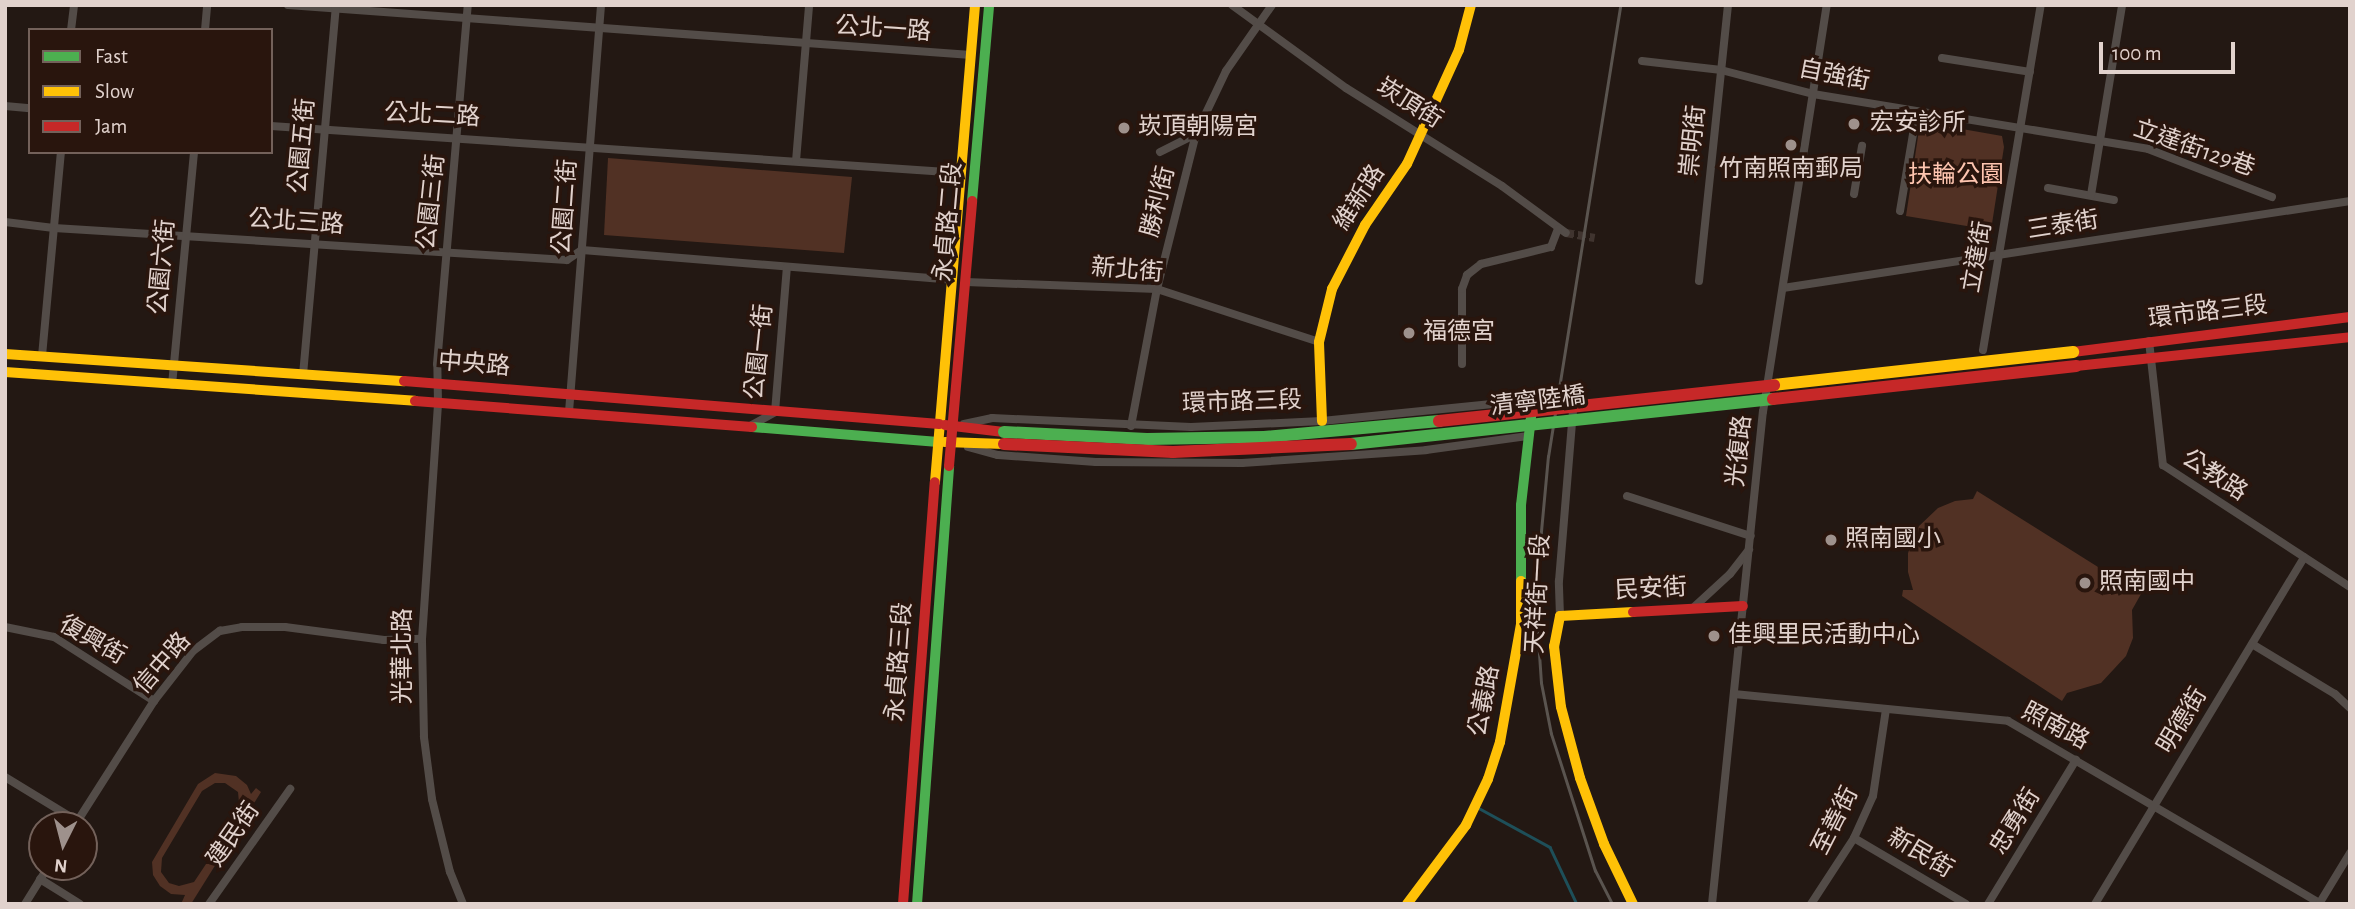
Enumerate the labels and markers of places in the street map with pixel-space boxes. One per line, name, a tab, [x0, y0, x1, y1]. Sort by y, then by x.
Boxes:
place label: 宏安診所	[1870, 110, 1966, 138]
place label: 崁頂朝陽宮	[1138, 114, 1258, 142]
marker: 宏安診所	[1844, 114, 1864, 134]
marker: 崁頂朝陽宮	[1116, 120, 1132, 136]
marker: 竹南照南郵局	[1783, 137, 1799, 153]
place label: 竹南照南郵局	[1719, 156, 1863, 184]
place label: 福德宮	[1423, 319, 1495, 347]
marker: 福德宮	[1401, 325, 1417, 341]
place label: 照南國小	[1845, 526, 1941, 554]
marker: 照南國小	[1823, 532, 1839, 548]
place label: 照南國中	[2099, 569, 2195, 597]
marker: 照南國中	[2077, 575, 2093, 591]
place label: 佳興里民活動中心	[1728, 622, 1920, 650]
marker: 佳興里民活動中心	[1706, 628, 1722, 644]

